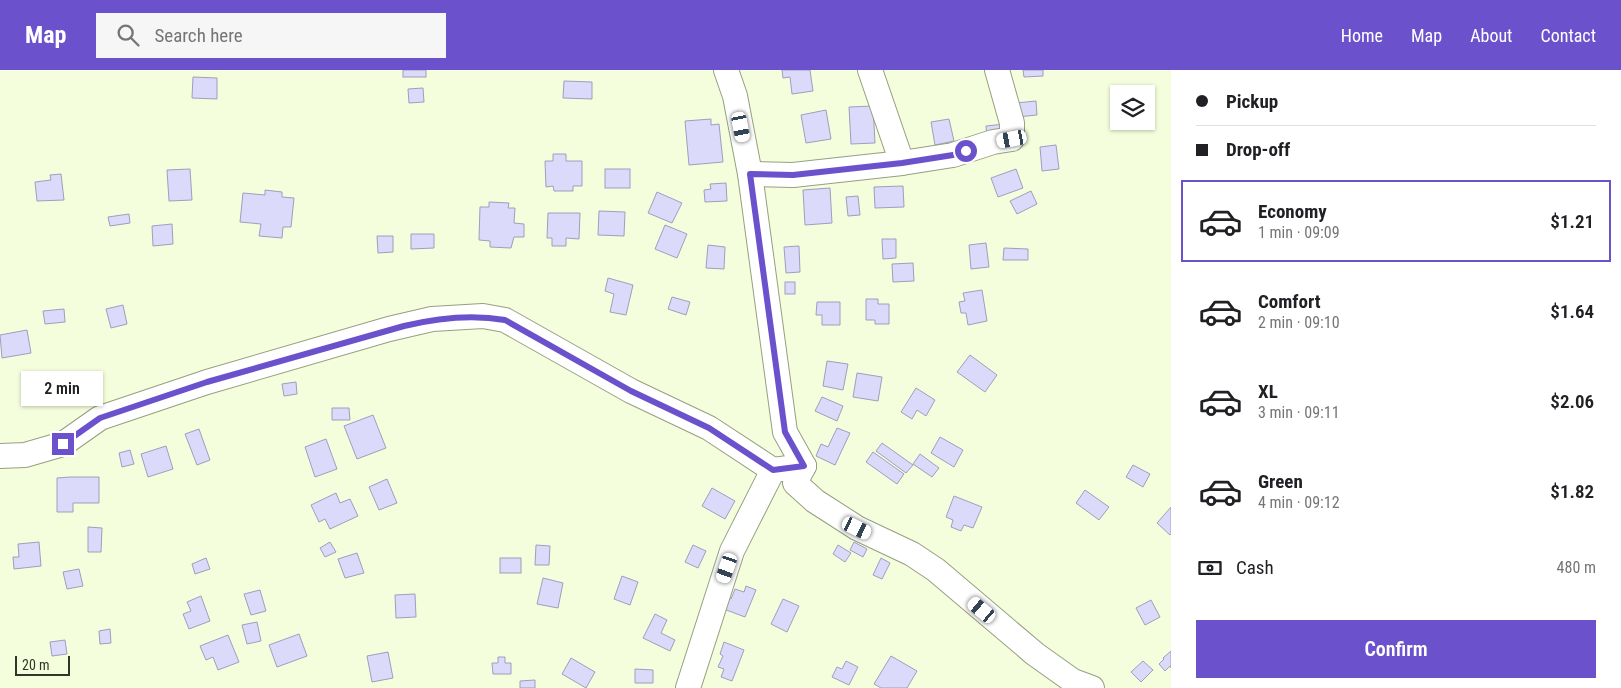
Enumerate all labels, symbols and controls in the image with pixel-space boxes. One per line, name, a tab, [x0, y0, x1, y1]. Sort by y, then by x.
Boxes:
search box	[96, 13, 446, 58]
text: Map	[25, 21, 66, 49]
icon: search	[114, 21, 142, 49]
text: Search here	[154, 24, 243, 47]
text: Home	[1341, 25, 1383, 46]
text: Map	[1411, 25, 1442, 46]
text: About	[1470, 25, 1512, 46]
text: Contact	[1540, 25, 1596, 46]
map controls	[1110, 85, 1155, 130]
button: layers	[1110, 85, 1155, 130]
text: Pickup	[1226, 90, 1278, 113]
car	[730, 111, 751, 143]
car	[995, 129, 1028, 149]
text: Drop-off	[1226, 138, 1290, 161]
route start	[955, 140, 977, 162]
icon: car	[1198, 199, 1243, 244]
text: Economy	[1258, 200, 1327, 223]
text: $1.21	[1550, 210, 1594, 233]
text: 1 min · 09:09	[1258, 223, 1340, 242]
icon: car	[1198, 289, 1243, 334]
text: Comfort	[1258, 290, 1321, 313]
text: $1.64	[1550, 300, 1594, 323]
text: 2 min · 09:10	[1258, 313, 1340, 332]
callout: 2 min	[22, 372, 104, 406]
text: 2 min	[44, 379, 80, 398]
icon: car	[1198, 379, 1243, 424]
text: XL	[1258, 380, 1278, 403]
text: $2.06	[1550, 390, 1594, 413]
text: 3 min · 09:11	[1258, 403, 1340, 422]
route end	[52, 433, 74, 455]
icon: car	[1198, 469, 1243, 514]
text: Green	[1258, 470, 1303, 493]
text: $1.82	[1550, 480, 1594, 503]
text: 4 min · 09:12	[1258, 493, 1340, 512]
car	[840, 515, 873, 541]
car	[715, 551, 738, 585]
icon: cash	[1196, 554, 1224, 582]
text: Cash	[1236, 556, 1274, 579]
text: 480 m	[1557, 558, 1596, 577]
car	[965, 595, 998, 625]
button: Confirm	[1196, 620, 1596, 678]
scale bar	[15, 653, 70, 676]
text: 20 m	[22, 657, 50, 673]

